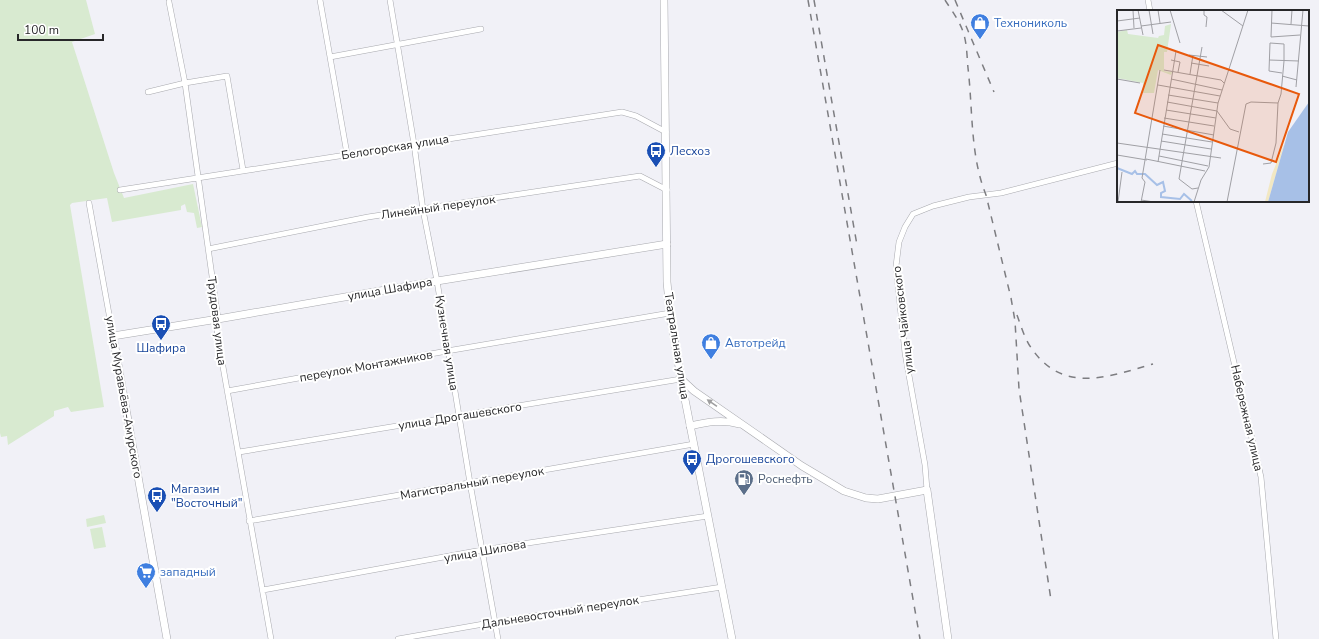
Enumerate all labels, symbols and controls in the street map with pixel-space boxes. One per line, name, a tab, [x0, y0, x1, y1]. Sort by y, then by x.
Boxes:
inset map	[1117, 10, 1309, 202]
shop icon: Технониколь	[969, 12, 991, 40]
place label: Технониколь	[994, 15, 1067, 31]
scale bar	[18, 16, 103, 42]
text: 100 m	[24, 22, 59, 38]
street label: Белогорская улица	[340, 131, 450, 163]
bus stop icon: Лесхоз	[645, 140, 667, 168]
place label: Лесхоз	[670, 143, 710, 159]
street label: Линейный переулок	[380, 191, 497, 223]
street label: улица Чайковского	[888, 265, 918, 375]
street label: улица Шафира	[346, 274, 434, 304]
street label: Трудовая улица	[204, 276, 230, 366]
street label: Театральная улица	[661, 291, 693, 401]
street label: Кузнечная улица	[432, 294, 462, 392]
bus stop icon: Шафира	[150, 313, 172, 341]
street label: улица Муравьёва-Амурского	[102, 314, 146, 480]
shop icon: Автотрейд	[700, 332, 722, 360]
place label: Автотрейд	[725, 335, 786, 351]
place label: Шафира	[136, 340, 186, 356]
street label: переулок Монтажников	[298, 346, 434, 386]
street label: Набережная улица	[1227, 363, 1267, 473]
street label: улица Дрогашевского	[397, 398, 523, 434]
one-way arrow	[706, 399, 717, 406]
bus stop icon: Дрогошевского	[681, 448, 703, 476]
place label: Дрогошевского	[706, 451, 795, 467]
street label: Магистральный переулок	[399, 462, 546, 504]
fuel station icon: Роснефть	[733, 468, 755, 496]
place label: Роснефть	[758, 471, 813, 487]
place label: Магазин "Восточный"	[171, 481, 243, 511]
bus stop icon: Магазин "Восточный"	[146, 485, 168, 513]
street label: улица Шилова	[443, 536, 527, 566]
supermarket icon: западный	[135, 561, 157, 589]
place label: западный	[160, 564, 216, 580]
street label: Дальневосточный переулок	[480, 592, 641, 632]

